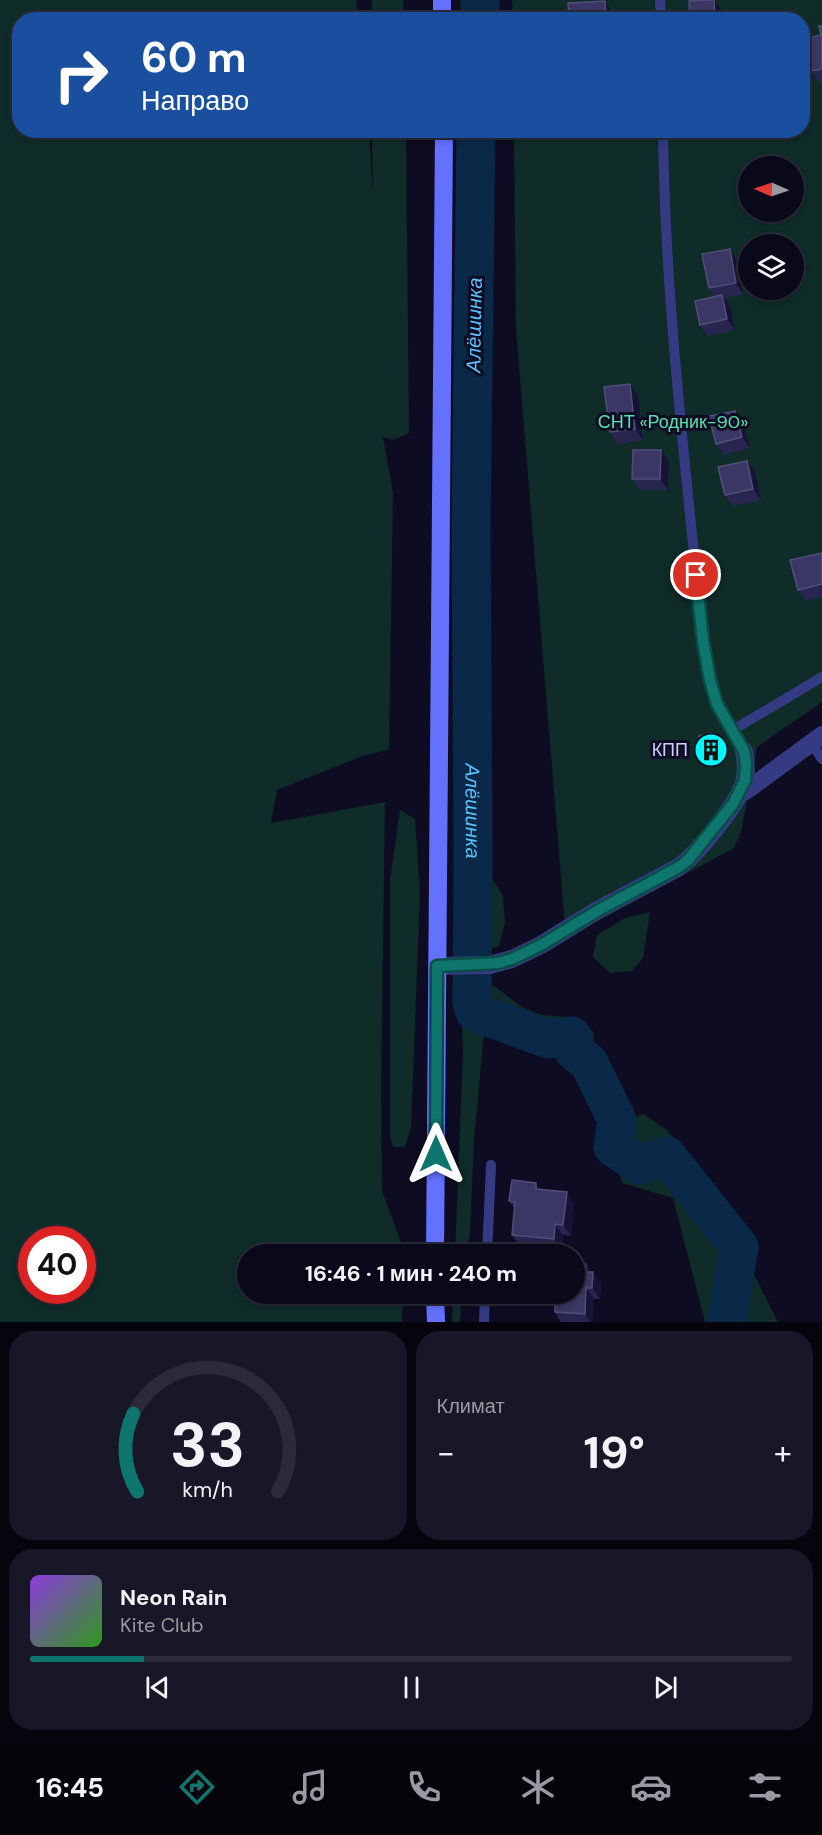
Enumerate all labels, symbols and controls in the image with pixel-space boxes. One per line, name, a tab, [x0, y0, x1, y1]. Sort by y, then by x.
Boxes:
text: 60 m	[141, 30, 247, 85]
icon: right	[42, 36, 120, 114]
text: Направо	[141, 83, 249, 118]
north arrow	[738, 156, 804, 222]
map controls	[738, 156, 804, 300]
button: layers	[738, 234, 804, 300]
water label: Алёшинка	[460, 277, 488, 374]
park label: СНТ «Родник-90»	[598, 410, 748, 434]
pin	[670, 549, 721, 600]
icon: arrive	[679, 558, 712, 591]
building icon: КПП	[693, 732, 729, 768]
place label: КПП	[652, 738, 688, 762]
water label: Алёшинка	[459, 762, 486, 859]
position arrow	[404, 1122, 468, 1186]
speed limit sign: 40	[18, 1226, 96, 1304]
text: 16:46 · 1 мин · 240 m	[305, 1259, 517, 1288]
text: Климат	[437, 1393, 505, 1419]
text: 33	[170, 1404, 245, 1485]
text: 19°	[584, 1423, 645, 1482]
text: −	[437, 1431, 455, 1474]
text: +	[774, 1431, 792, 1474]
text: km/h	[182, 1477, 233, 1505]
text: Neon Rain	[120, 1583, 227, 1612]
text: Kite Club	[120, 1612, 204, 1638]
icon: previous	[141, 1671, 174, 1704]
icon: pause	[395, 1671, 428, 1704]
icon: next	[649, 1671, 682, 1704]
icon: directions	[176, 1766, 218, 1808]
icon: music	[289, 1766, 331, 1808]
icon: phone	[403, 1766, 445, 1808]
icon: climate	[517, 1766, 559, 1808]
icon: car	[630, 1766, 672, 1808]
icon: filters	[744, 1766, 786, 1808]
text: 16:45	[36, 1770, 104, 1805]

